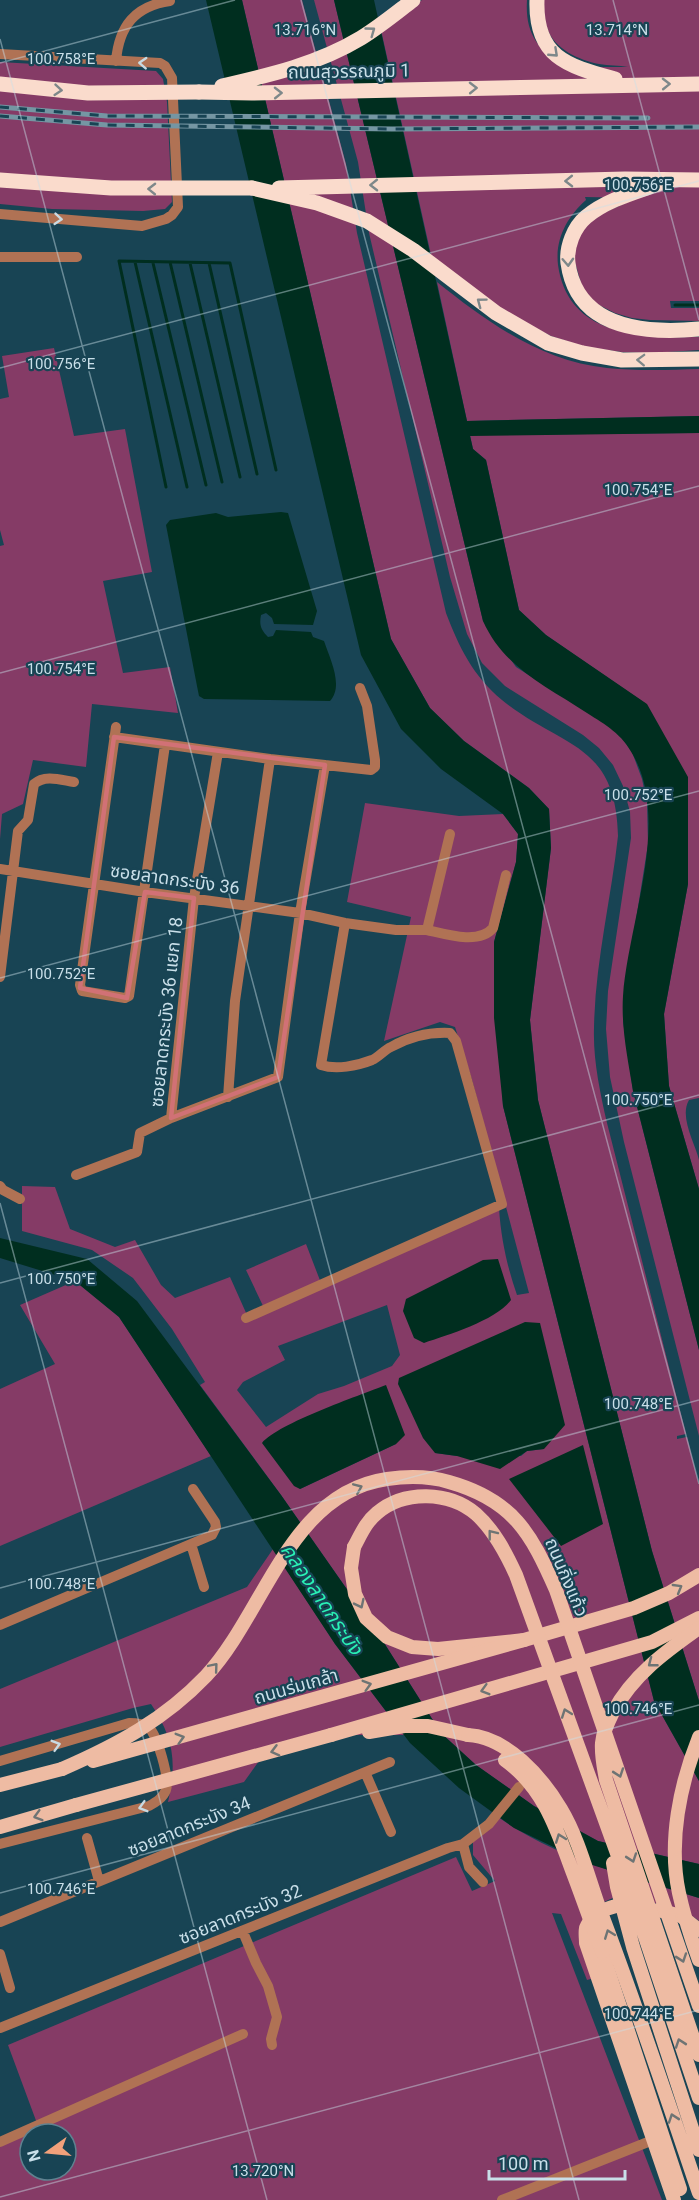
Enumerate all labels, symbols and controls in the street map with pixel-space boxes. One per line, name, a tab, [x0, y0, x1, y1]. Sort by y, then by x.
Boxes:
text: 13.716°N	[274, 21, 336, 39]
text: 13.714°N	[586, 21, 648, 39]
one-way arrow	[365, 27, 376, 38]
one-way arrow	[547, 46, 558, 57]
text: 100.758°E	[27, 50, 96, 68]
one-way arrow	[139, 56, 148, 69]
street label: ถนนสุวรรณภูมิ 1	[288, 59, 410, 85]
one-way arrow	[662, 78, 671, 90]
one-way arrow	[468, 82, 477, 94]
one-way arrow	[54, 83, 63, 96]
one-way arrow	[274, 86, 283, 99]
one-way arrow	[564, 174, 573, 187]
text: 100.756°E	[604, 176, 673, 194]
one-way arrow	[369, 179, 378, 192]
one-way arrow	[147, 183, 156, 195]
one-way arrow	[54, 212, 63, 225]
one-way arrow	[562, 258, 575, 267]
one-way arrow	[477, 298, 488, 309]
one-way arrow	[636, 354, 645, 367]
text: 100.756°E	[27, 355, 96, 373]
text: 100.754°E	[604, 481, 673, 499]
text: 100.754°E	[27, 660, 96, 678]
text: 100.752°E	[604, 786, 673, 804]
street label: ซอยลาดกระบัง 36	[109, 860, 241, 898]
street label: ซอยลาดกระบัง 36 แยก 18	[146, 916, 186, 1108]
text: 100.752°E	[27, 965, 96, 983]
text: 100.750°E	[604, 1091, 673, 1109]
text: 100.750°E	[27, 1270, 96, 1288]
text: 100.748°E	[604, 1395, 673, 1413]
one-way arrow	[351, 1483, 362, 1495]
one-way arrow	[489, 1529, 500, 1540]
street label: ถนนกิ่งแก้ว	[541, 1534, 594, 1619]
water label: คลองลาดกระบัง	[276, 1539, 369, 1660]
text: 100.748°E	[27, 1575, 96, 1593]
one-way arrow	[672, 1583, 682, 1595]
one-way arrow	[352, 1597, 364, 1608]
one-way arrow	[648, 1655, 659, 1666]
one-way arrow	[206, 1663, 217, 1674]
street label: ถนนร่มเกล้า	[252, 1664, 340, 1708]
one-way arrow	[361, 1680, 372, 1692]
one-way arrow	[480, 1683, 491, 1695]
text: 100.746°E	[604, 1700, 673, 1718]
one-way arrow	[560, 1708, 573, 1719]
one-way arrow	[174, 1733, 185, 1745]
one-way arrow	[50, 1740, 61, 1752]
one-way arrow	[270, 1744, 281, 1756]
one-way arrow	[611, 1767, 624, 1778]
street label: ซอยลาดกระบัง 34	[125, 1792, 253, 1860]
one-way arrow	[138, 1800, 149, 1812]
one-way arrow	[33, 1809, 44, 1821]
one-way arrow	[555, 1833, 568, 1844]
one-way arrow	[625, 1852, 638, 1862]
text: 100.746°E	[27, 1880, 96, 1898]
street label: ซอยลาดกระบัง 32	[176, 1880, 304, 1948]
one-way arrow	[604, 1929, 617, 1940]
one-way arrow	[675, 1952, 688, 1963]
text: 100.744°E	[604, 2005, 673, 2023]
one-way arrow	[675, 2038, 688, 2049]
one-way arrow	[668, 2113, 681, 2124]
north arrow	[18, 2122, 78, 2182]
scale bar	[489, 2143, 626, 2181]
text: N	[23, 2148, 45, 2164]
text: 100 m	[498, 2153, 549, 2174]
text: 13.720°N	[232, 2162, 294, 2180]

